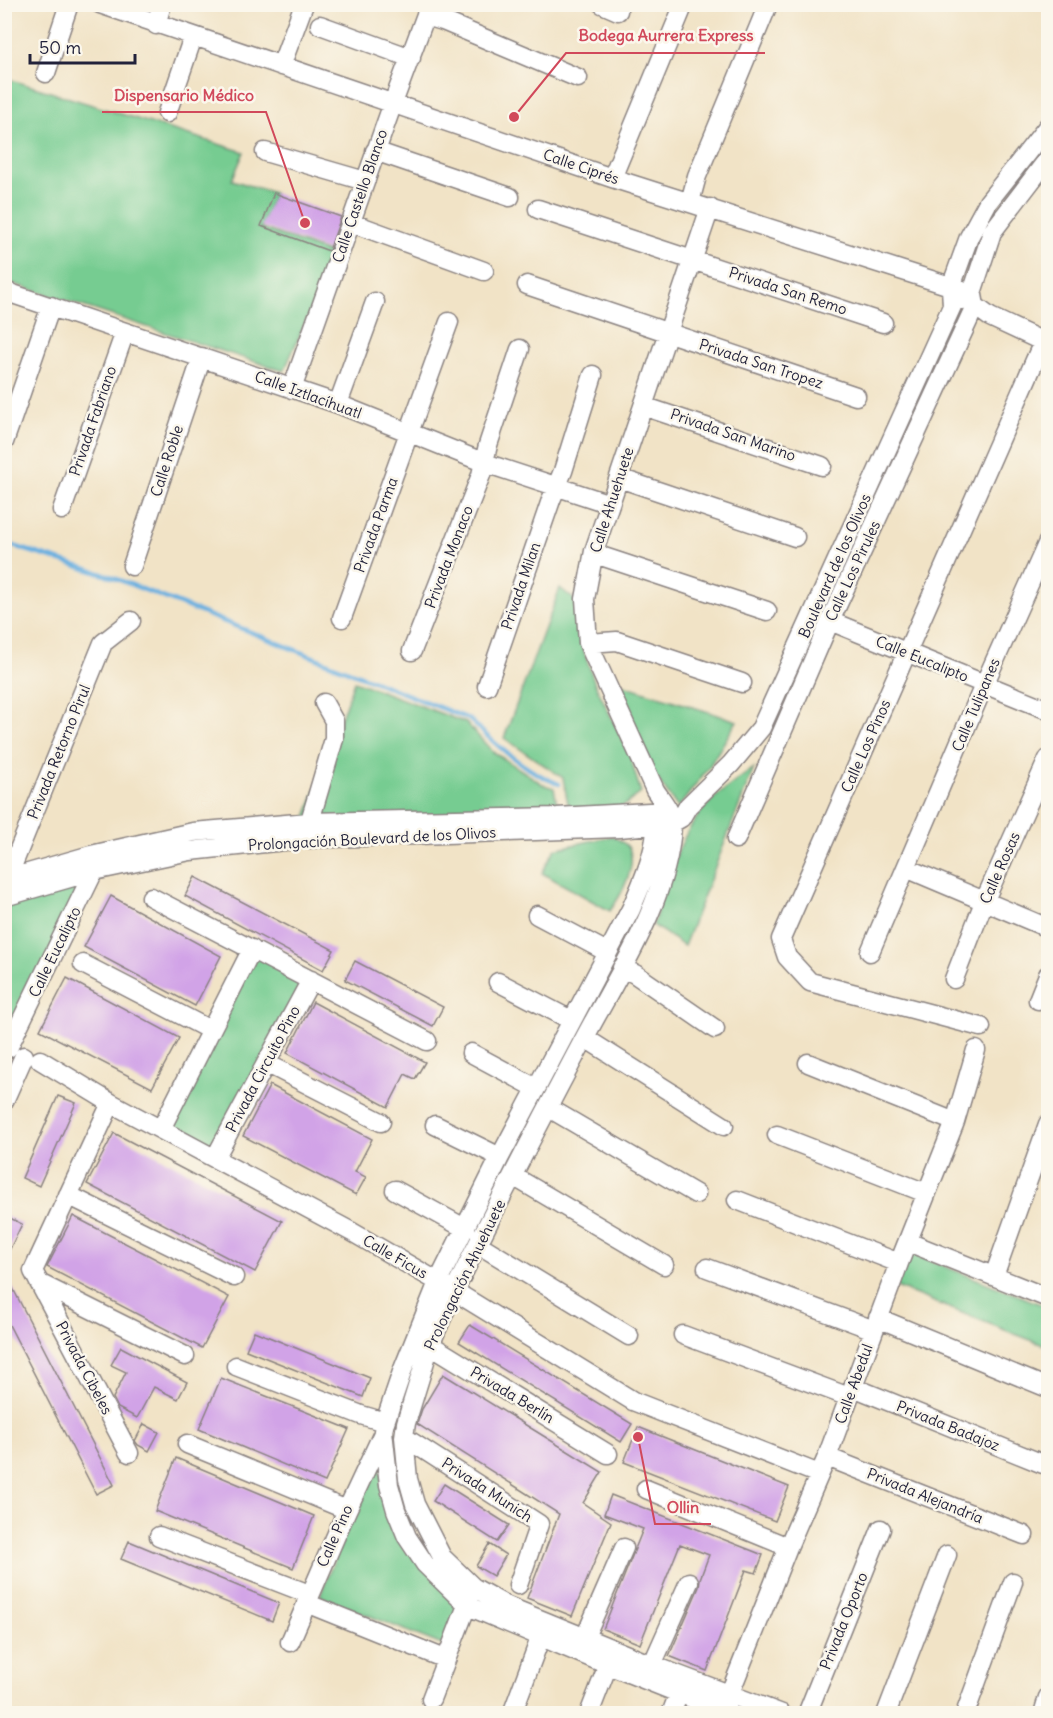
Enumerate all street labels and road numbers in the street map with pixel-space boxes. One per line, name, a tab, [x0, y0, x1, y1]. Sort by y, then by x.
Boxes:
street label: Calle Castello Blanco	[328, 127, 391, 265]
street label: Calle Ciprés	[541, 145, 622, 188]
street label: Privada San Remo	[727, 262, 850, 319]
street label: Privada San Tropez	[697, 334, 826, 393]
street label: Privada Fabriano	[65, 363, 120, 478]
street label: Calle Iztlacíhuatl	[252, 366, 364, 423]
street label: Privada San Marino	[668, 404, 798, 465]
street label: Calle Roble	[146, 423, 187, 499]
street label: Calle Ahuehuete	[585, 445, 638, 555]
street label: Privada Parma	[349, 474, 402, 575]
street label: Boulevard de los Olivos	[794, 491, 875, 641]
street label: Privada Monaco	[420, 503, 477, 611]
street label: Calle Los Pirules	[821, 517, 884, 624]
street label: Privada Milan	[497, 539, 544, 632]
street label: Calle Eucalipto	[873, 631, 971, 686]
street label: Calle Tulipanes	[947, 655, 1004, 754]
street label: Privada Retorno Pirul	[23, 682, 94, 822]
street label: Calle Los Pinos	[837, 696, 895, 795]
street label: Prolongación Boulevard de los Olivos	[247, 823, 497, 854]
street label: Calle Rosas	[975, 829, 1024, 907]
street label: Calle Eucalipto	[24, 903, 85, 1000]
street label: Privada Circuito Pino	[221, 1002, 304, 1135]
street label: Prolongación Ahuehuete	[420, 1196, 509, 1353]
street label: Calle Ficus	[359, 1230, 431, 1283]
street label: Privada Cibeles	[52, 1318, 117, 1418]
street label: Calle Abedul	[830, 1341, 877, 1426]
street label: Privada Berlín	[467, 1362, 558, 1427]
street label: Privada Badajoz	[894, 1396, 1003, 1455]
street label: Privada Munich	[438, 1453, 536, 1526]
street label: Privada Alejandría	[864, 1464, 986, 1528]
street label: Calle Pino	[312, 1502, 357, 1570]
street label: Privada Oporto	[815, 1569, 872, 1672]

